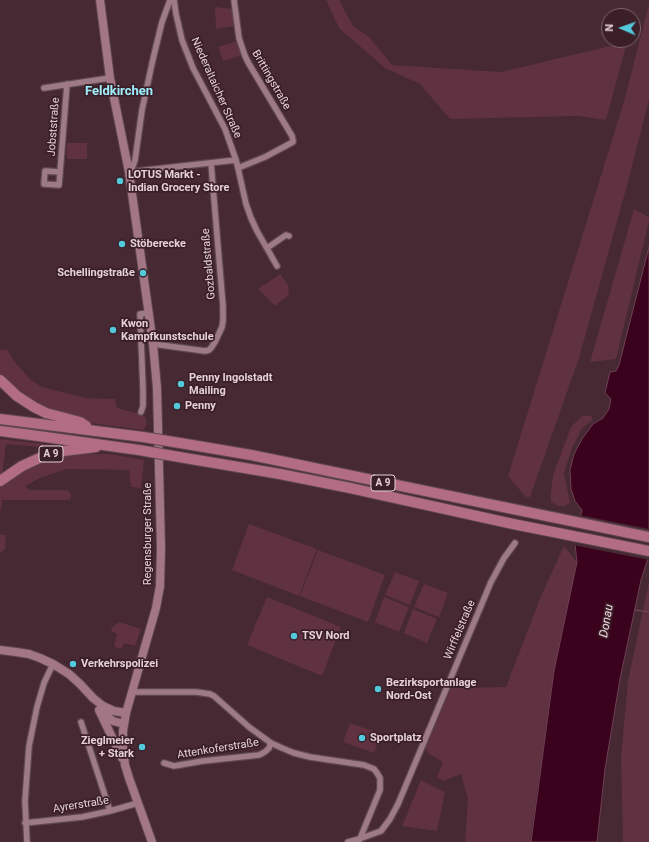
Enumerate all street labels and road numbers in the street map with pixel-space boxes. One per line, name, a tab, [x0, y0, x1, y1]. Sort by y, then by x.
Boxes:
street label: Niederaltaicher Straße	[188, 36, 244, 140]
street label: Brittingstraße	[249, 48, 293, 112]
street label: Jobststraße	[45, 97, 63, 157]
street label: Gozbaldstraße	[199, 228, 219, 300]
road number: A 9	[39, 446, 63, 462]
road number: A 9	[371, 475, 395, 491]
street label: Regensburger Straße	[141, 483, 155, 585]
street label: Wirffelstraße	[442, 598, 478, 662]
street label: Attenkoferstraße	[176, 736, 260, 762]
street label: Ayrerstraße	[52, 794, 110, 816]

